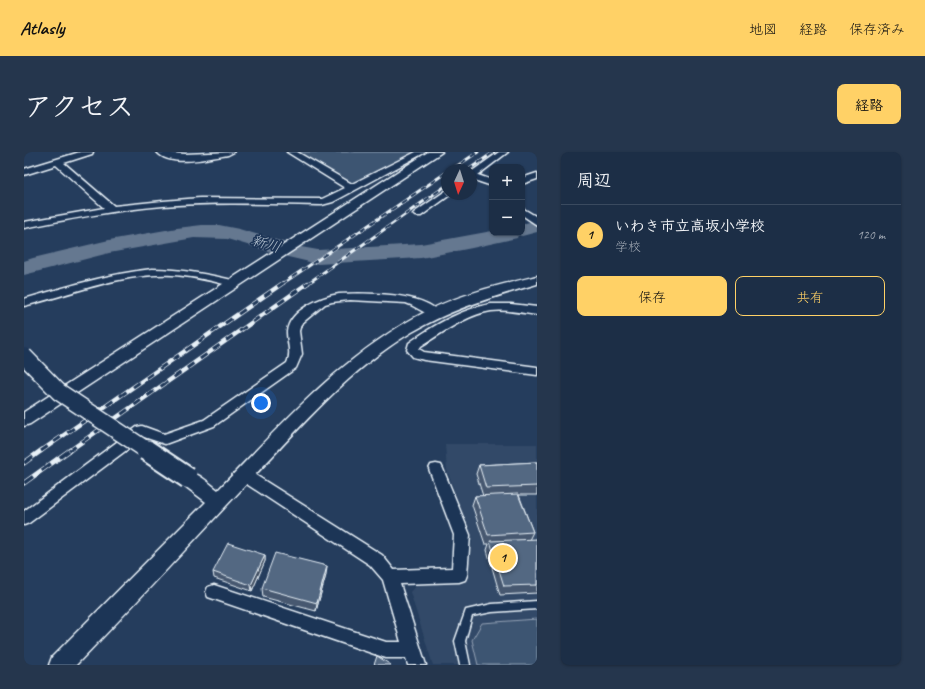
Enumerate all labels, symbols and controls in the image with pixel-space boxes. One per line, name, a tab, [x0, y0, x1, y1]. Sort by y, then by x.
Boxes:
text: Atlasly	[20, 16, 64, 40]
text: 地図	[749, 21, 777, 38]
text: 経路	[799, 21, 827, 38]
text: 保存済み	[849, 21, 905, 38]
button: 経路	[837, 84, 901, 124]
text: アクセス	[24, 89, 134, 124]
north arrow	[441, 164, 477, 200]
map controls	[489, 164, 525, 236]
button: +	[489, 164, 525, 200]
text: 周辺	[577, 170, 611, 191]
button: −	[489, 200, 525, 236]
text: いわき市立高坂小学校	[615, 217, 765, 236]
text: 1	[587, 227, 593, 243]
text: 120 m	[857, 227, 885, 243]
water label: 新川	[249, 231, 283, 257]
text: 学校	[615, 239, 641, 255]
button: 保存	[577, 276, 727, 316]
button: 共有	[735, 276, 885, 316]
your location	[251, 393, 271, 413]
pin: 1	[490, 543, 516, 573]

